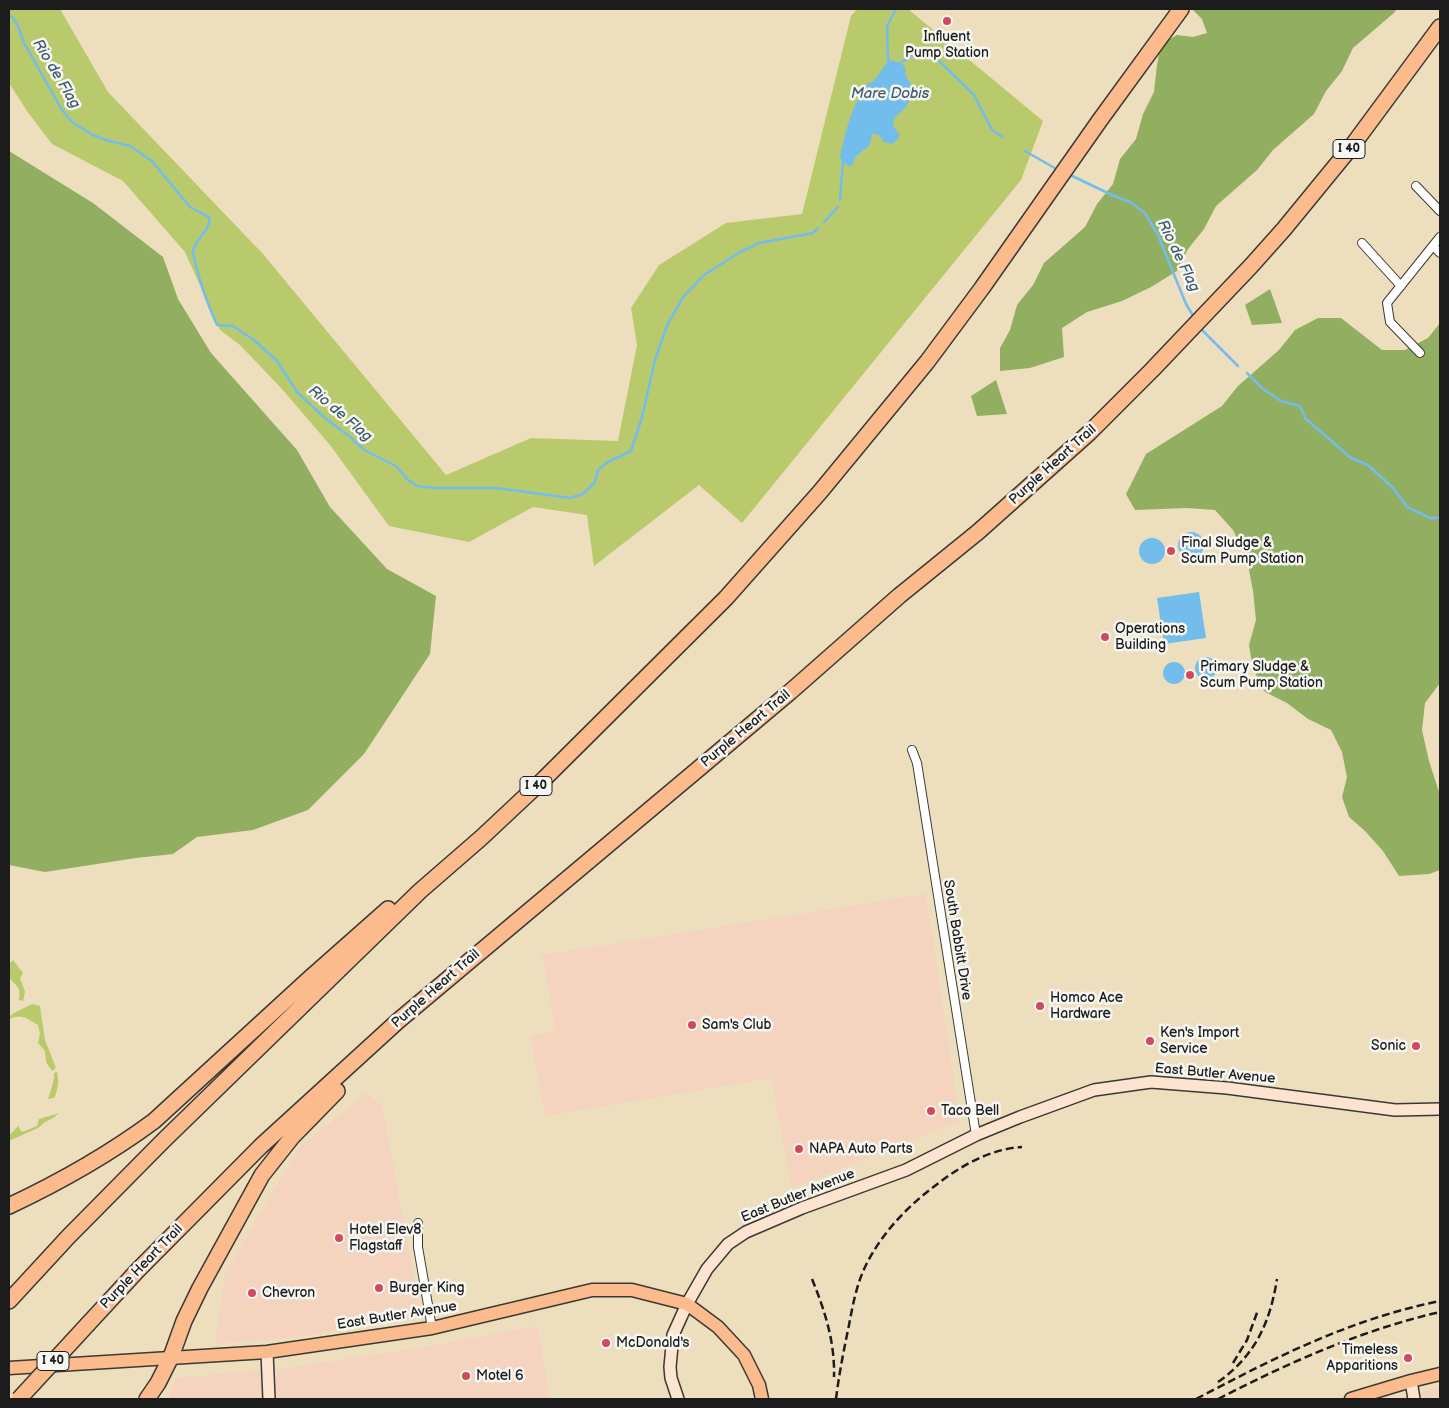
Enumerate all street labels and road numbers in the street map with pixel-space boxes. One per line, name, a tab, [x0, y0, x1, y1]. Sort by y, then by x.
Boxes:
road number: I 40	[1333, 140, 1365, 158]
street label: Purple Heart Trail	[1006, 421, 1100, 509]
street label: Purple Heart Trail	[698, 687, 794, 771]
road number: I 40	[520, 776, 552, 796]
street label: South Babbitt Drive	[939, 879, 975, 1001]
street label: Purple Heart Trail	[388, 946, 484, 1032]
street label: East Butler Avenue	[1154, 1060, 1276, 1088]
street label: East Butler Avenue	[739, 1166, 857, 1226]
street label: Purple Heart Trail	[97, 1221, 187, 1313]
street label: East Butler Avenue	[336, 1298, 458, 1334]
road number: I 40	[37, 1352, 69, 1370]

